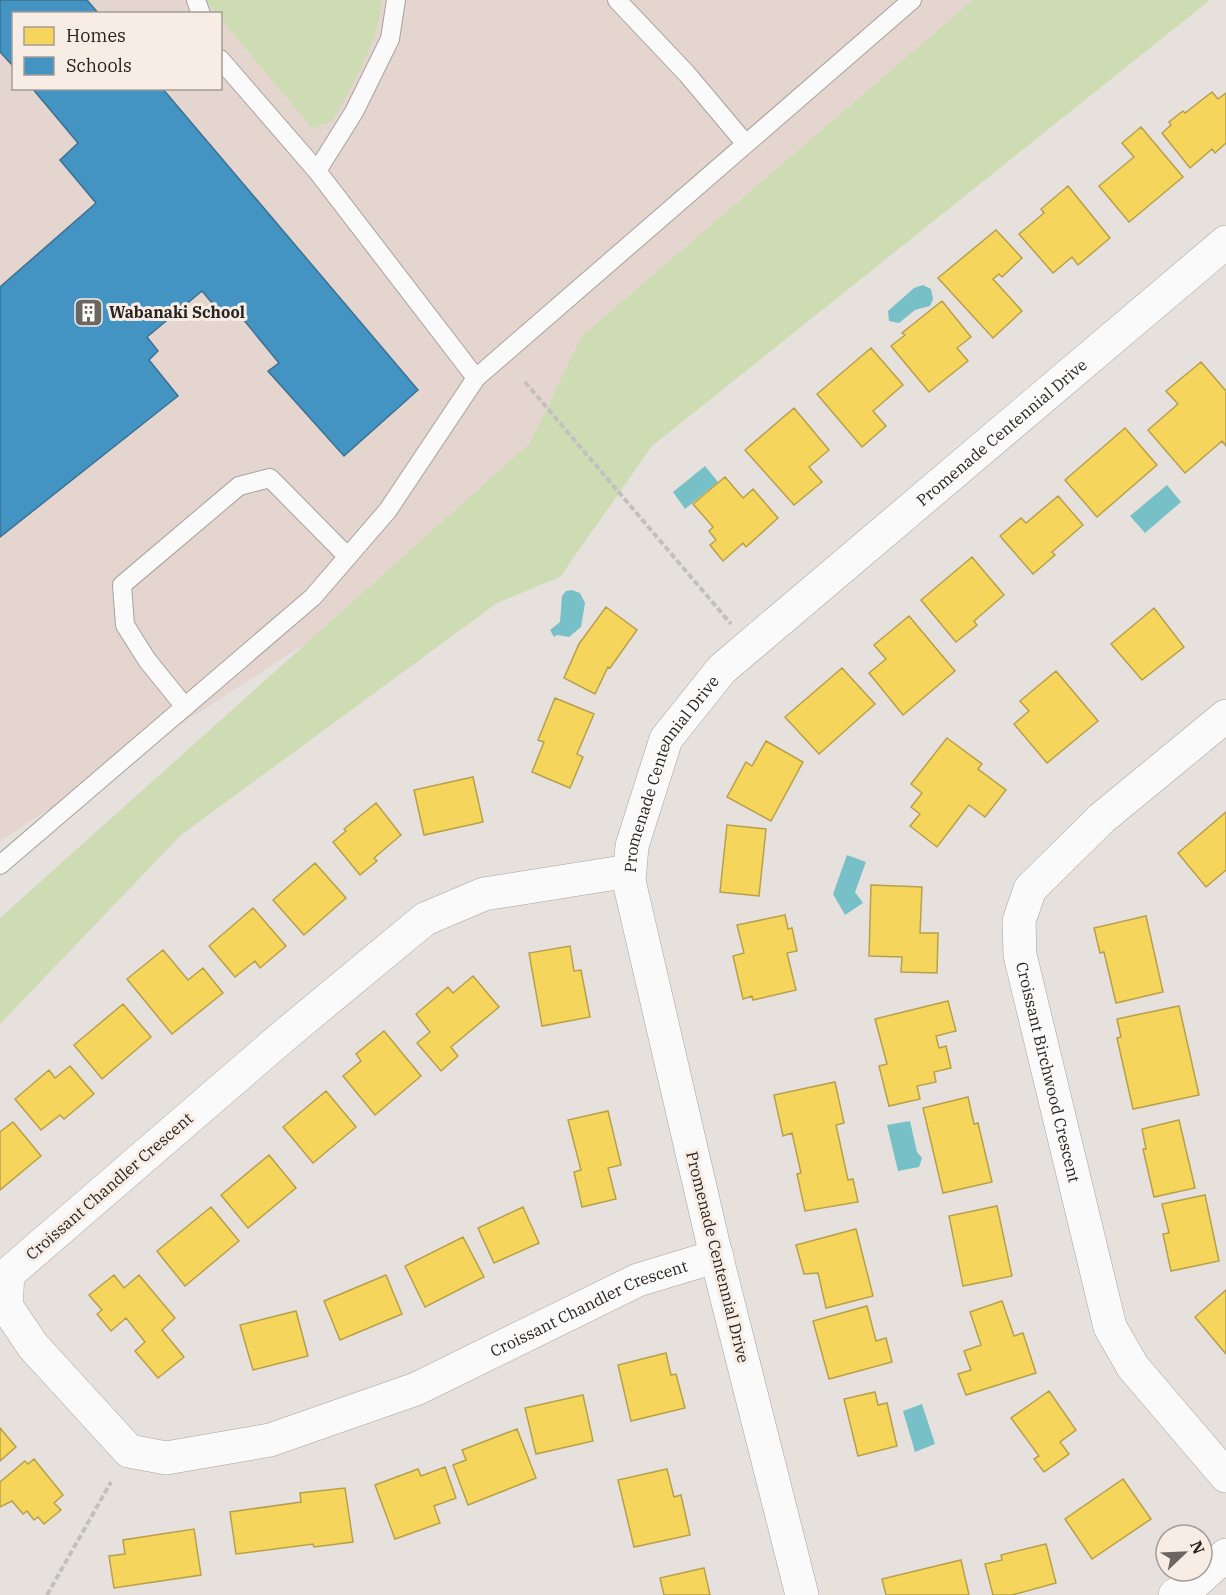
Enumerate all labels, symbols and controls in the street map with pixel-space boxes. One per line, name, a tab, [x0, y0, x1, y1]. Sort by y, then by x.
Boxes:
legend	[12, 12, 222, 90]
text: Homes	[66, 24, 126, 47]
text: Schools	[66, 54, 132, 77]
building icon: Wabanaki School	[72, 296, 104, 328]
place label: Wabanaki School	[109, 302, 245, 322]
street label: Promenade Centennial Drive	[912, 354, 1091, 510]
street label: Promenade Centennial Drive	[620, 671, 723, 873]
street label: Croissant Birchwood Crescent	[1012, 960, 1085, 1185]
street label: Croissant Chandler Crescent	[21, 1108, 197, 1264]
street label: Promenade Centennial Drive	[682, 1149, 754, 1365]
street label: Croissant Chandler Crescent	[487, 1255, 690, 1361]
north arrow	[1154, 1523, 1214, 1583]
text: N	[1186, 1537, 1209, 1557]

